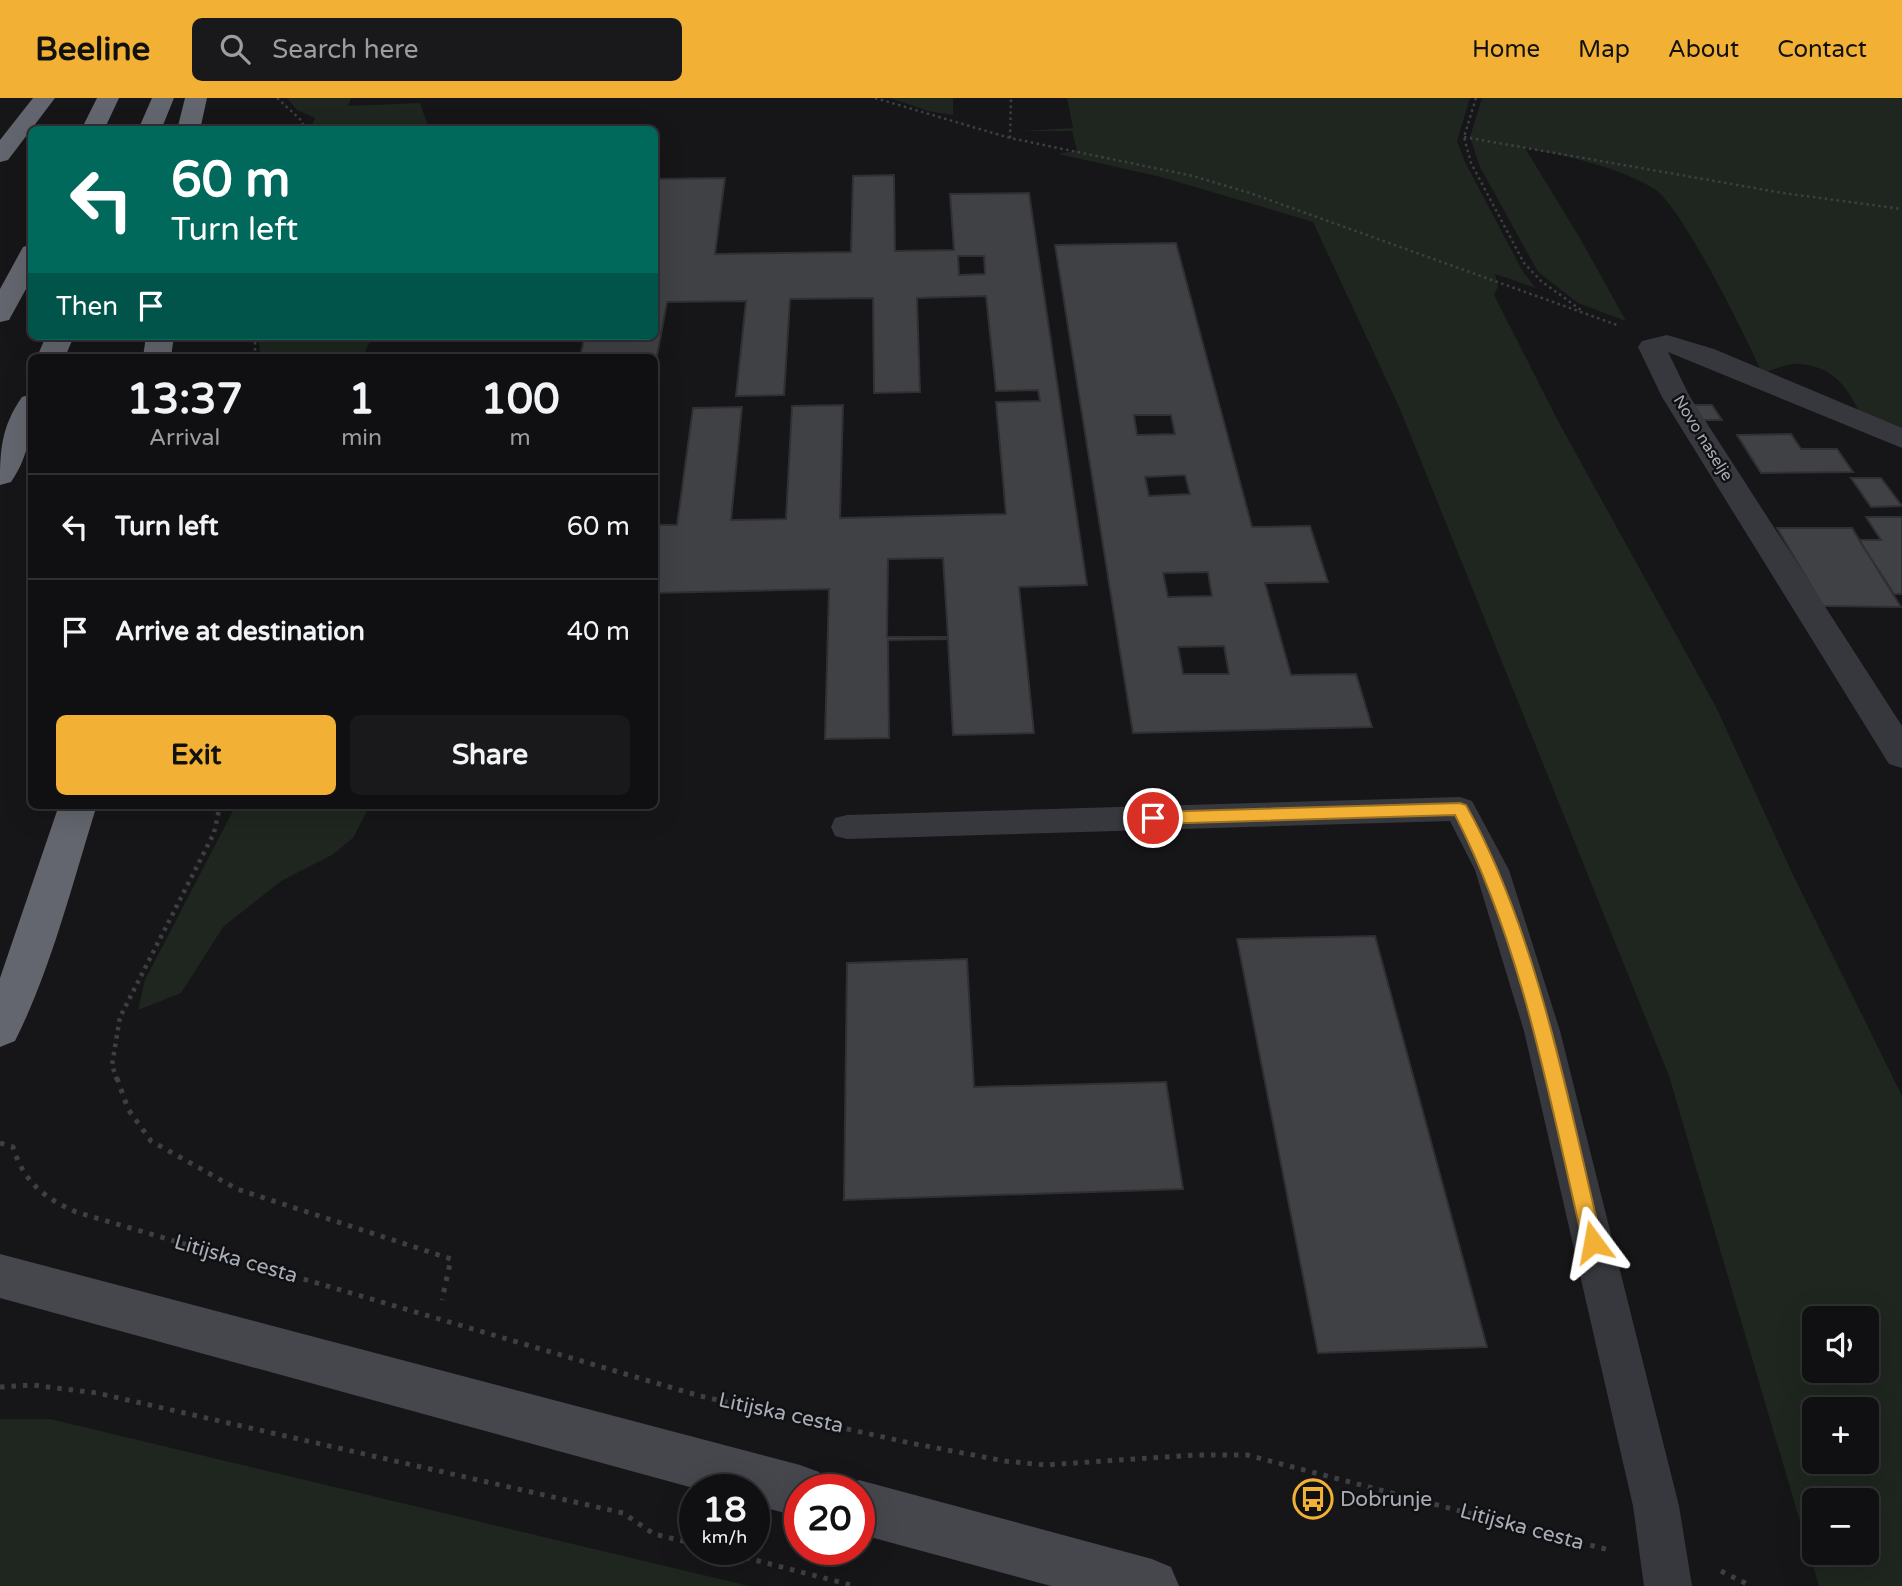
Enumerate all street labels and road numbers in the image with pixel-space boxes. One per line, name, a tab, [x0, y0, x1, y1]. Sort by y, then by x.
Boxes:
street label: Novo naselje	[1669, 392, 1737, 484]
street label: Litijska cesta	[171, 1229, 301, 1289]
street label: Litijska cesta	[716, 1388, 846, 1438]
street label: Litijska cesta	[1457, 1498, 1587, 1556]

